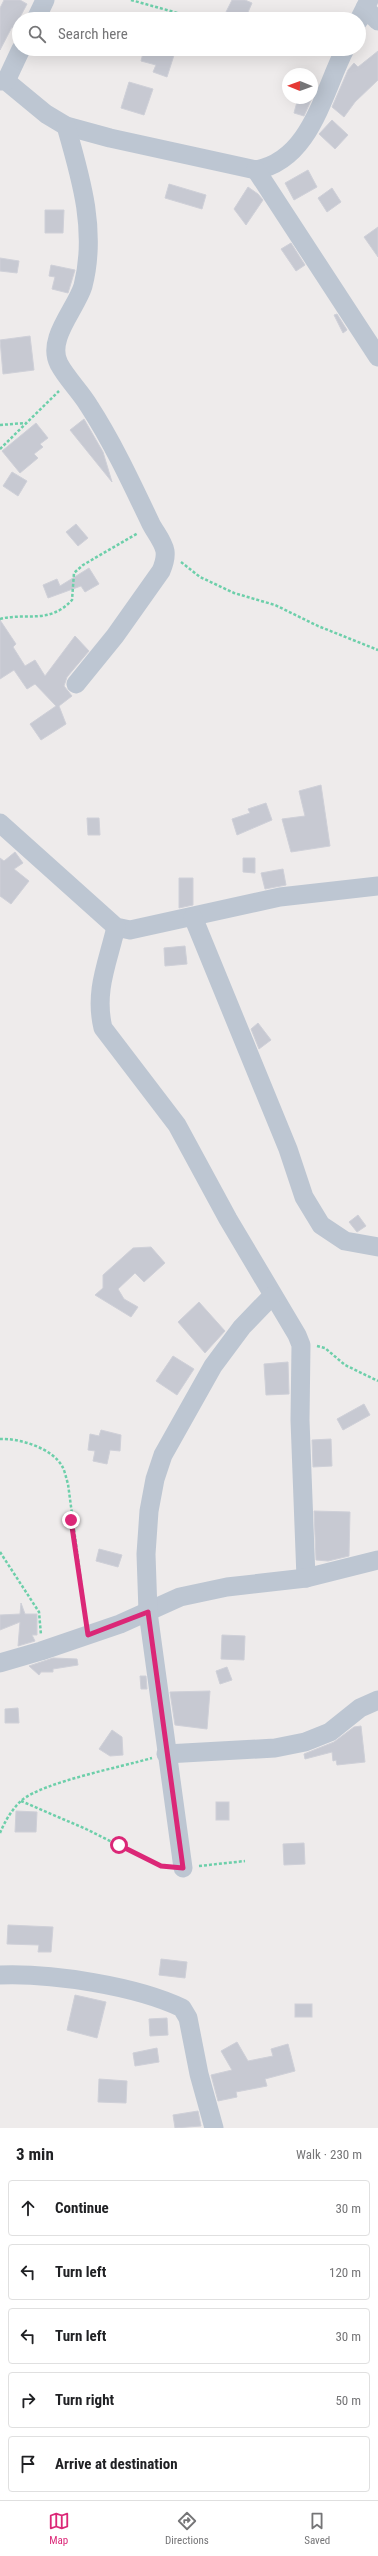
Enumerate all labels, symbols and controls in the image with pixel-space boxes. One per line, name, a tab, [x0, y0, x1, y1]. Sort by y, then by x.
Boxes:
search box	[12, 12, 366, 56]
icon: search	[26, 23, 48, 45]
text: Search here	[58, 25, 128, 43]
north arrow	[282, 68, 318, 104]
route end	[62, 1511, 80, 1529]
route start	[110, 1836, 128, 1854]
text: 3 min	[16, 2144, 54, 2164]
text: Walk · 230 m	[296, 2147, 362, 2162]
icon: ahead	[17, 2197, 39, 2219]
text: Continue	[55, 2199, 109, 2217]
text: 30 m	[335, 2201, 361, 2216]
icon: left	[17, 2261, 39, 2283]
text: Turn left	[55, 2263, 106, 2281]
text: 120 m	[329, 2265, 361, 2280]
icon: left	[17, 2325, 39, 2347]
text: Turn left	[55, 2327, 106, 2345]
text: 30 m	[335, 2329, 361, 2344]
icon: right	[17, 2389, 39, 2411]
text: Turn right	[55, 2391, 114, 2409]
text: 50 m	[335, 2393, 361, 2408]
icon: arrive	[17, 2453, 39, 2475]
text: Arrive at destination	[55, 2455, 178, 2473]
tab: Map	[48, 2510, 70, 2547]
tab: Directions	[165, 2510, 209, 2547]
tab: Saved	[304, 2510, 330, 2547]

